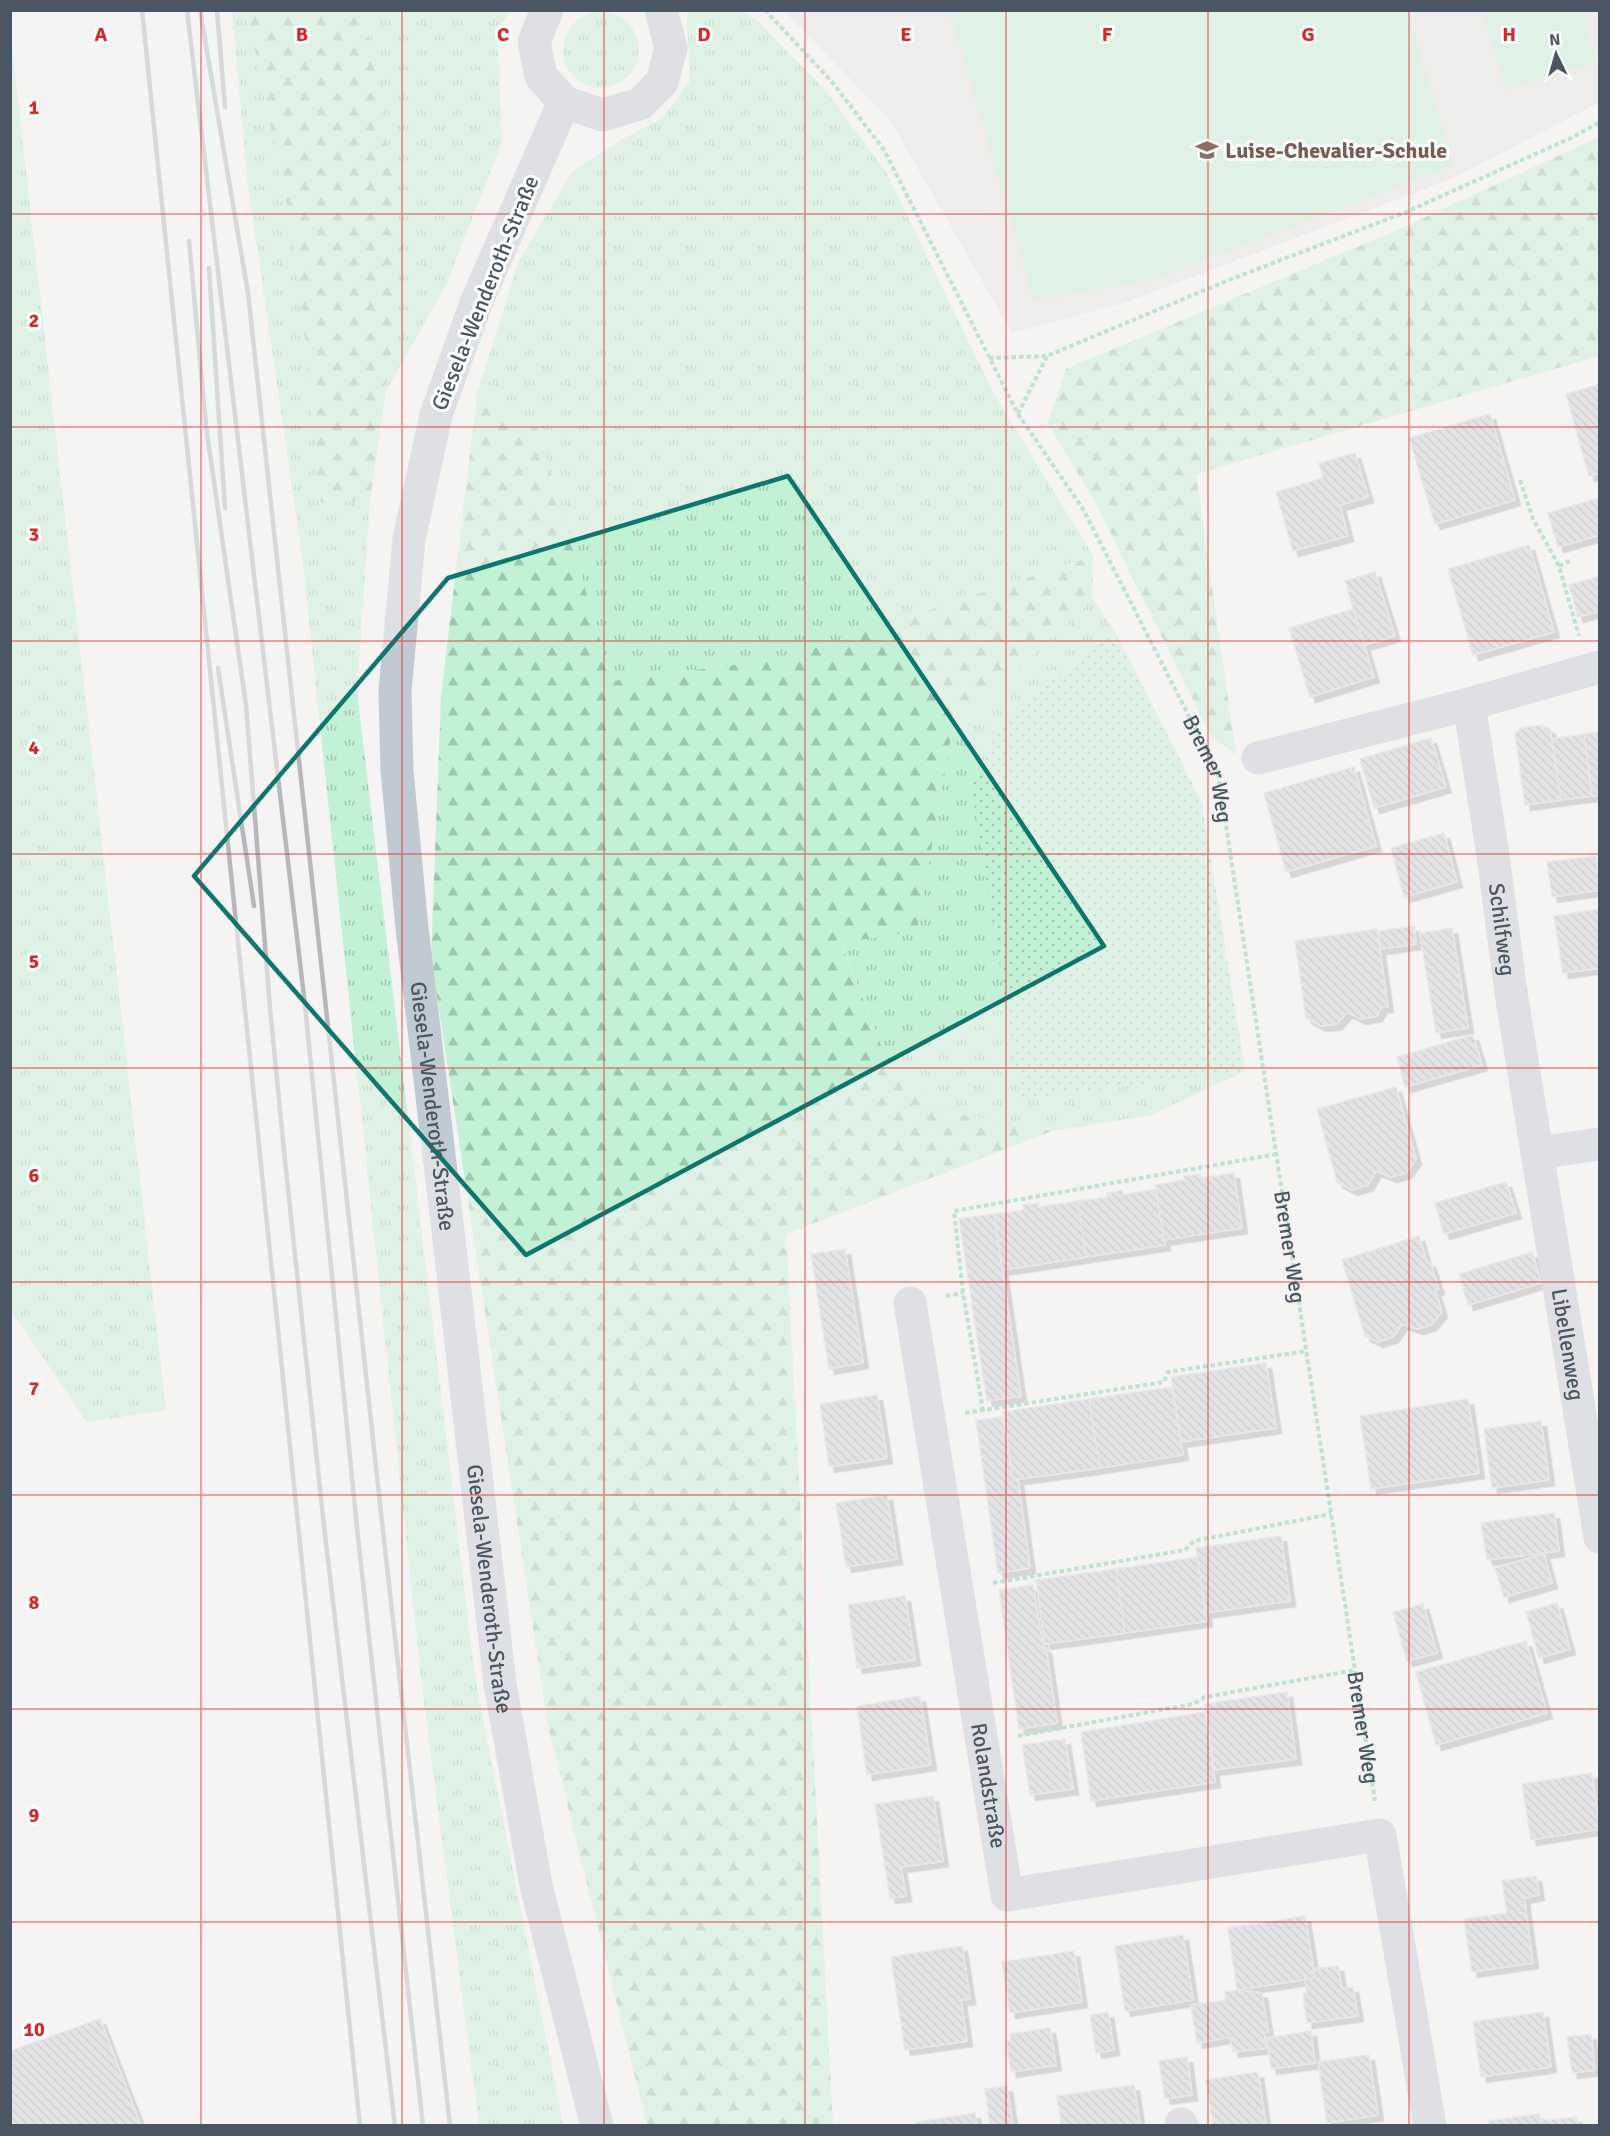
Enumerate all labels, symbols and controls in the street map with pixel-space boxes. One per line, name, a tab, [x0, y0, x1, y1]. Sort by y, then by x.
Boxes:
text: A	[95, 22, 108, 47]
text: B	[296, 22, 308, 47]
text: C	[497, 22, 509, 47]
text: D	[697, 22, 711, 47]
text: E	[900, 22, 912, 47]
text: F	[1102, 22, 1113, 47]
text: G	[1301, 22, 1315, 47]
text: H	[1502, 22, 1516, 47]
north arrow	[1526, 24, 1586, 84]
text: N	[1548, 30, 1561, 51]
text: 1	[29, 95, 40, 120]
school or university icon: Luise-Chevalier-Schule	[1194, 137, 1220, 163]
place label: Luise-Chevalier-Schule	[1225, 137, 1447, 164]
street label: Giesela-Wenderoth-Straße	[426, 172, 544, 414]
text: 2	[29, 308, 39, 333]
text: 3	[29, 522, 39, 547]
street label: Bremer Weg	[1177, 710, 1239, 825]
text: 4	[29, 735, 40, 760]
street label: Schilfweg	[1483, 882, 1522, 977]
text: 5	[29, 949, 39, 974]
street label: Giesela-Wenderoth-Straße	[405, 980, 461, 1232]
text: 6	[29, 1163, 40, 1188]
street label: Bremer Weg	[1268, 1189, 1312, 1305]
street label: Libellenweg	[1546, 1286, 1591, 1402]
text: 7	[29, 1376, 40, 1401]
street label: Giesela-Wenderoth-Straße	[461, 1463, 519, 1716]
text: 8	[29, 1590, 40, 1615]
street label: Bremer Weg	[1342, 1669, 1386, 1786]
street label: Rolandstraße	[965, 1721, 1013, 1850]
text: 9	[29, 1803, 40, 1828]
text: 10	[23, 2017, 45, 2042]

